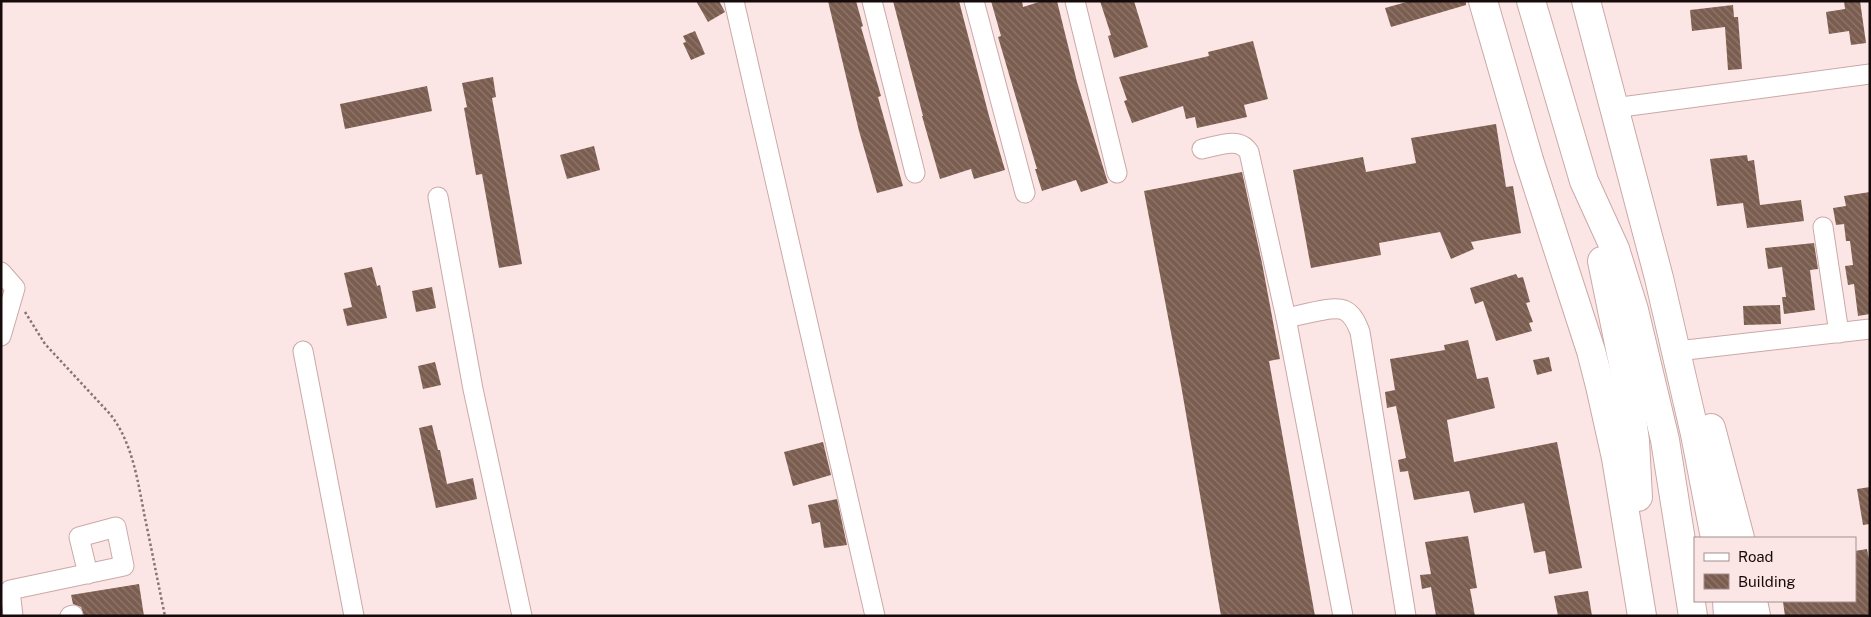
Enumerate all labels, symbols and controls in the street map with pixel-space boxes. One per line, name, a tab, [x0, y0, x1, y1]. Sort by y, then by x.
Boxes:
legend	[1694, 537, 1856, 602]
text: Road	[1738, 548, 1774, 565]
text: Building	[1738, 573, 1796, 590]

